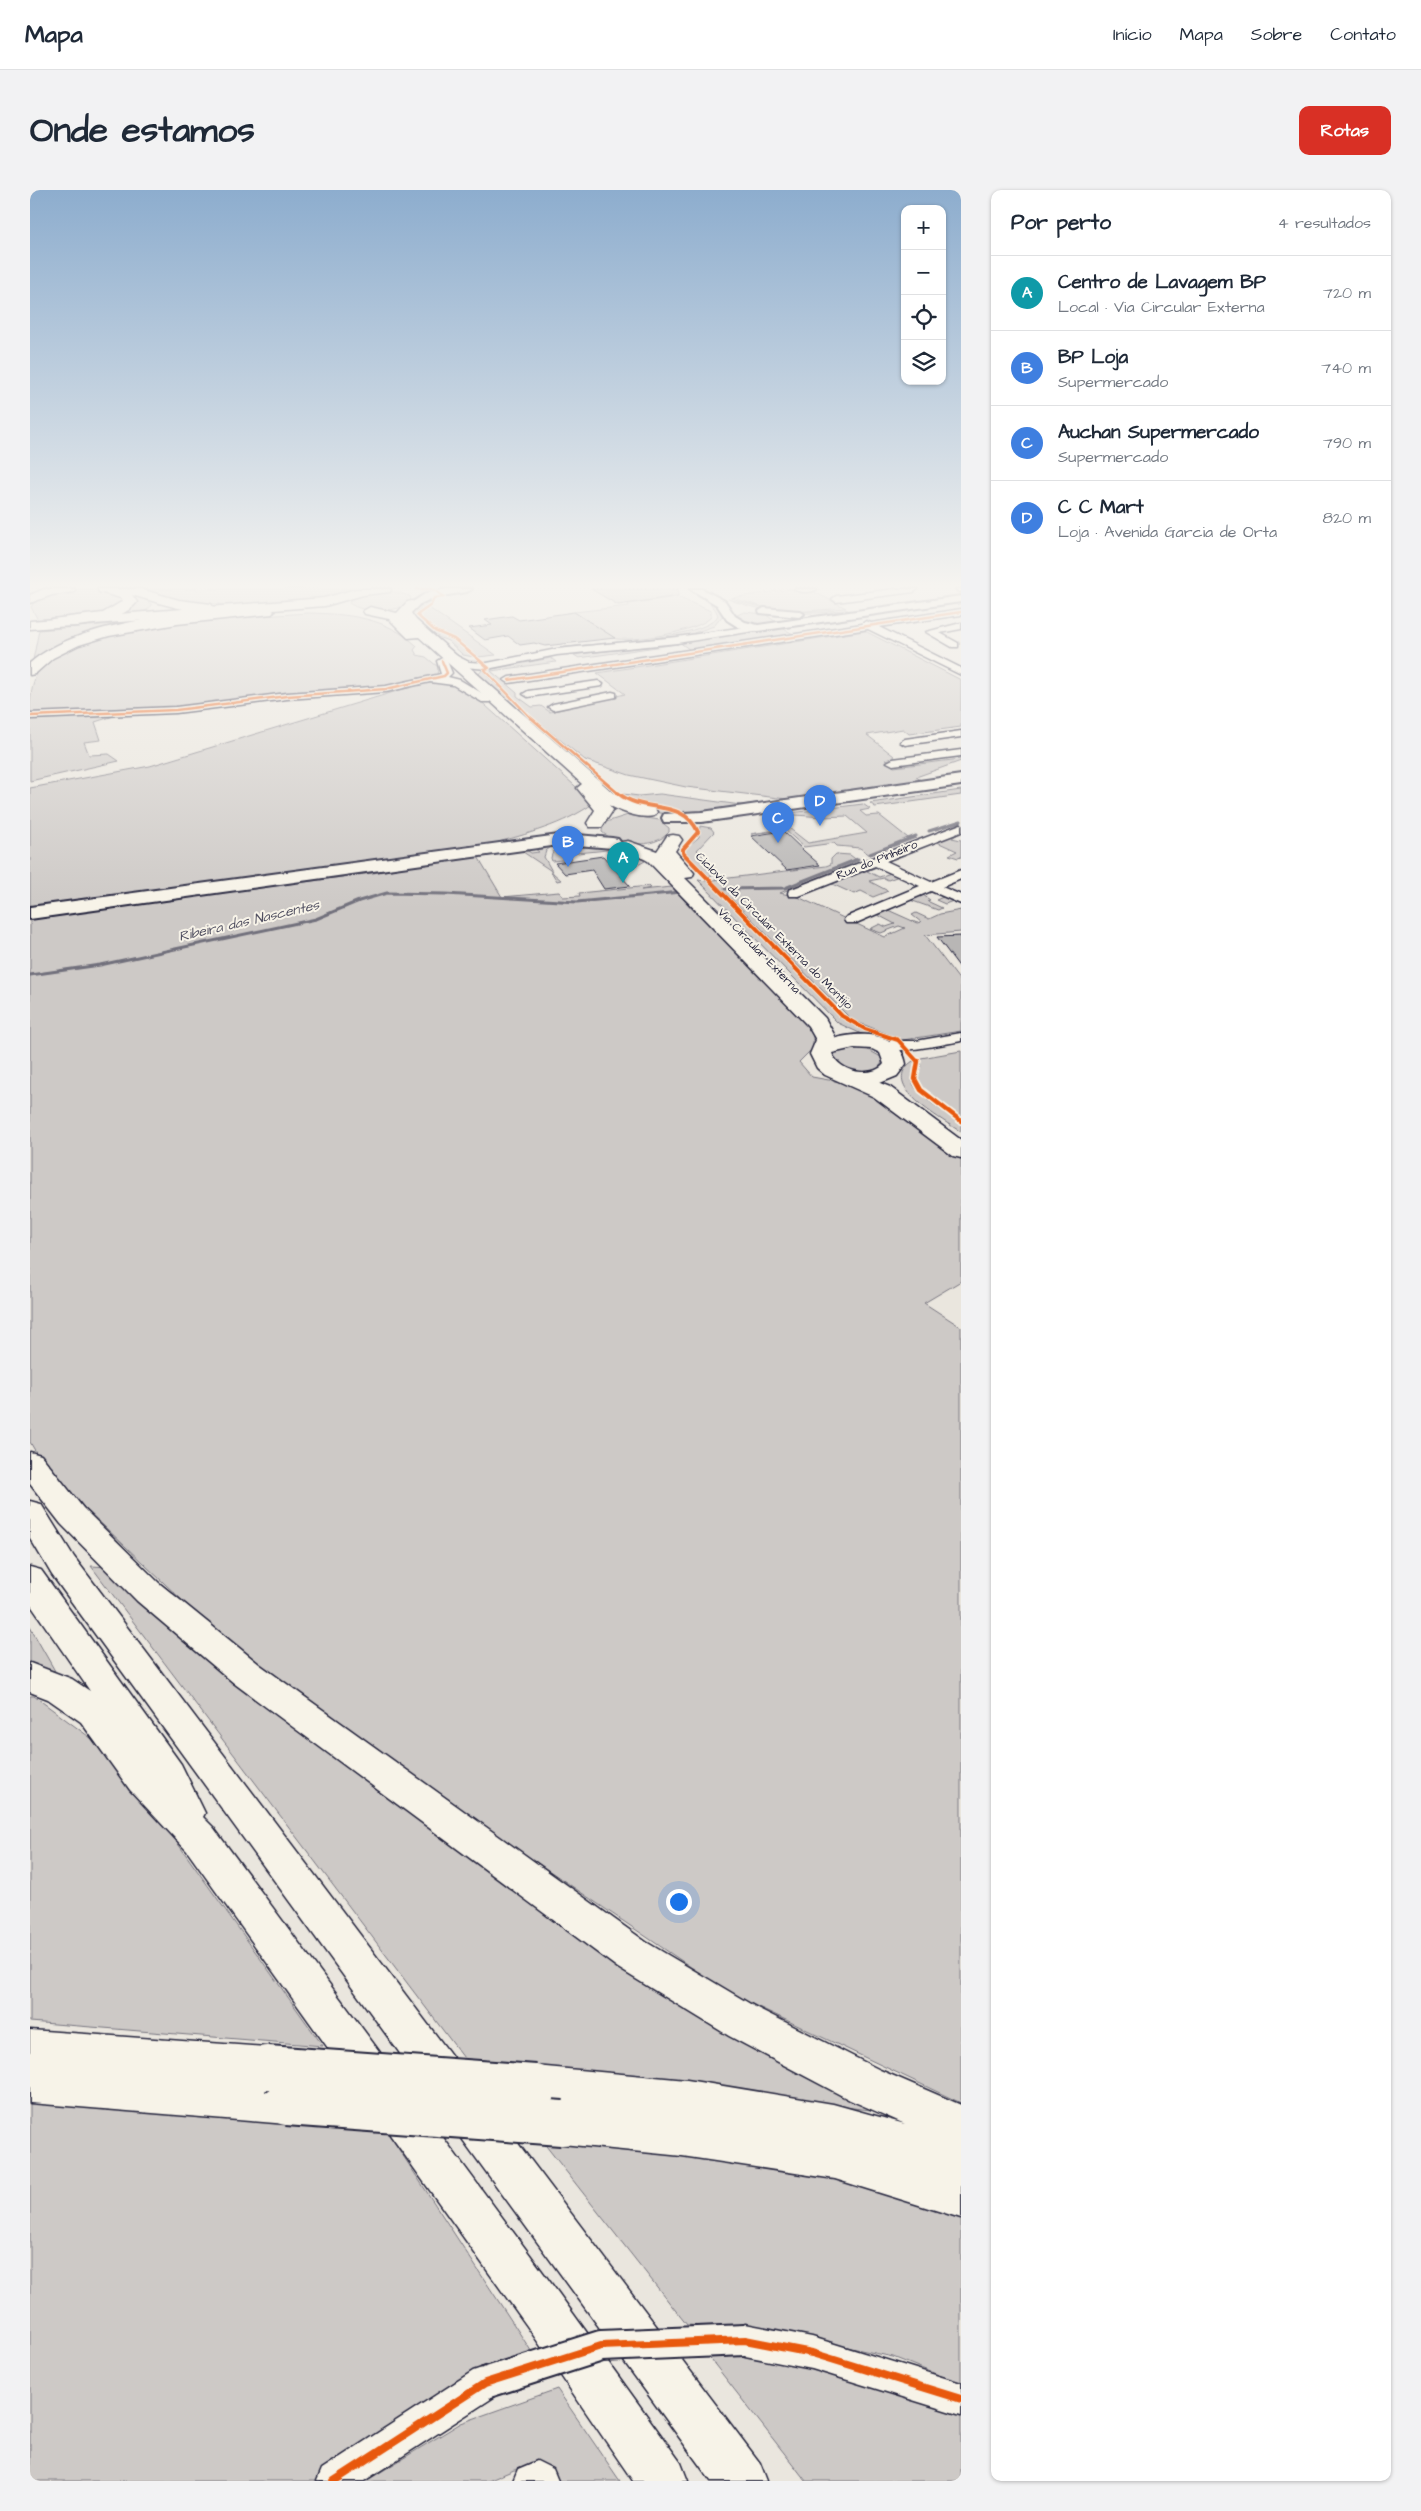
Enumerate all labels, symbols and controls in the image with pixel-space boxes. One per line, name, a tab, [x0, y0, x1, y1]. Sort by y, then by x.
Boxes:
text: Mapa	[25, 18, 83, 52]
text: Início	[1113, 22, 1152, 47]
text: Mapa	[1180, 22, 1223, 47]
text: Sobre	[1251, 22, 1302, 47]
text: Contato	[1330, 22, 1396, 47]
text: Onde estamos	[30, 106, 255, 155]
button: Rotas	[1299, 106, 1391, 155]
map controls	[901, 205, 946, 385]
button: +	[901, 205, 946, 250]
text: Por perto	[1011, 208, 1111, 237]
text: 4 resultados	[1278, 212, 1371, 234]
button: −	[901, 250, 946, 295]
text: Centro de Lavagem BP	[1058, 269, 1266, 296]
text: A	[1022, 282, 1032, 304]
text: 720 m	[1323, 282, 1371, 304]
button: locate	[901, 295, 946, 340]
text: Local · Via Circular Externa	[1058, 296, 1265, 318]
button: layers	[901, 340, 946, 385]
text: BP Loja	[1058, 344, 1128, 371]
text: B	[1021, 357, 1033, 379]
text: 740 m	[1321, 357, 1371, 379]
text: Supermercado	[1058, 371, 1168, 393]
text: Auchan Supermercado	[1058, 419, 1259, 446]
text: C	[1021, 432, 1033, 454]
text: 790 m	[1323, 432, 1371, 454]
text: Supermercado	[1058, 446, 1168, 468]
text: C C Mart	[1058, 494, 1144, 521]
text: D	[1022, 507, 1032, 529]
text: 820 m	[1323, 507, 1371, 529]
text: Loja · Avenida Garcia de Orta	[1058, 521, 1277, 543]
pin: D	[804, 785, 836, 826]
pin: C	[762, 802, 794, 843]
pin: B	[552, 826, 584, 867]
street label: Rua do Pinheiro	[834, 836, 920, 884]
pin: A	[607, 842, 639, 883]
street label: Ciclovia da Circular Externa do Montijo	[692, 849, 857, 1014]
water label: Ribeira das Nascentes	[177, 895, 322, 947]
street label: Via Circular Externa	[714, 904, 804, 998]
your location	[666, 1889, 692, 1915]

